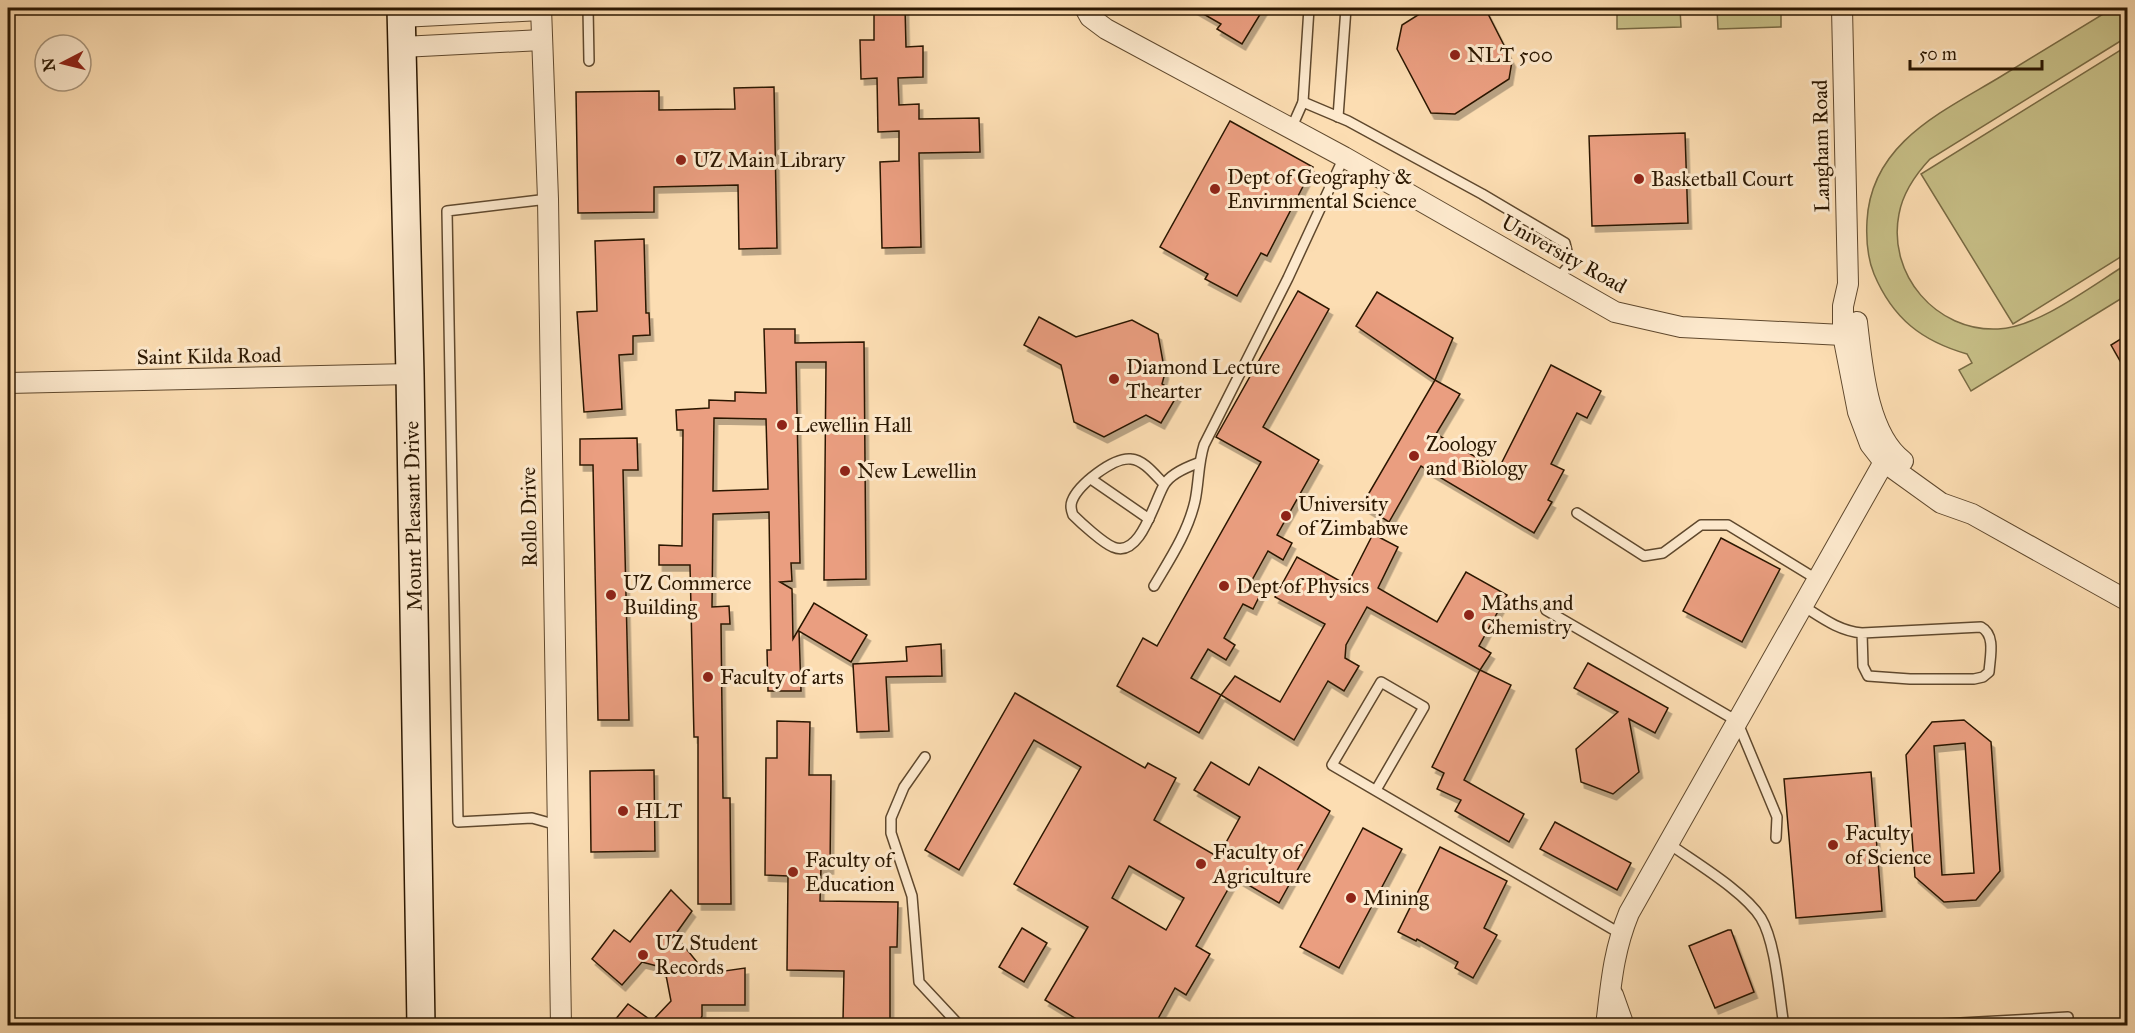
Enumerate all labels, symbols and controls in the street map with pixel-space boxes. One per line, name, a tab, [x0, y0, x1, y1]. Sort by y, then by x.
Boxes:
north arrow	[33, 33, 93, 93]
scale bar	[1910, 33, 2042, 71]
place label: NLT 500	[1467, 42, 1553, 68]
text: 50 m	[1919, 43, 1957, 65]
marker: NLT 500	[1448, 48, 1462, 62]
text: N	[38, 56, 59, 73]
street label: Langham Road	[1807, 79, 1835, 213]
place label: UZ Main Library	[693, 147, 846, 173]
marker: UZ Main Library	[674, 153, 688, 167]
place label: Dept of Geography & Envirnmental Science	[1227, 164, 1417, 214]
place label: Basketball Court	[1651, 166, 1794, 192]
marker: Basketball Court	[1632, 172, 1646, 186]
marker: Dept of Geography & Envirnmental Science	[1208, 182, 1222, 196]
street label: University Road	[1497, 209, 1632, 299]
street label: Saint Kilda Road	[136, 342, 282, 370]
place label: Diamond Lecture Thearter	[1126, 354, 1280, 404]
marker: Diamond Lecture Thearter	[1107, 372, 1121, 386]
place label: Lewellin Hall	[794, 412, 912, 438]
marker: Lewellin Hall	[775, 418, 789, 432]
street label: Mount Pleasant Drive	[398, 420, 428, 611]
place label: Zoology and Biology	[1426, 431, 1529, 481]
marker: Zoology and Biology	[1407, 449, 1421, 463]
place label: New Lewellin	[857, 458, 977, 484]
marker: New Lewellin	[838, 464, 852, 478]
street label: Rollo Drive	[515, 466, 543, 567]
place label: University of Zimbabwe	[1298, 491, 1408, 541]
marker: University of Zimbabwe	[1279, 509, 1293, 523]
place label: UZ Commerce Building	[623, 570, 752, 620]
place label: Dept of Physics	[1236, 573, 1369, 599]
marker: Dept of Physics	[1217, 579, 1231, 593]
marker: UZ Commerce Building	[604, 588, 618, 602]
place label: Maths and Chemistry	[1481, 590, 1574, 640]
marker: Maths and Chemistry	[1462, 608, 1476, 622]
place label: Faculty of arts	[720, 664, 844, 690]
marker: Faculty of arts	[701, 670, 715, 684]
place label: HLT	[635, 798, 683, 824]
marker: HLT	[616, 804, 630, 818]
place label: Faculty of Science	[1845, 820, 1932, 870]
marker: Faculty of Science	[1826, 838, 1840, 852]
place label: Faculty of Agriculture	[1212, 839, 1311, 889]
place label: Faculty of Education	[805, 847, 895, 897]
marker: Faculty of Agriculture	[1194, 857, 1208, 871]
marker: Faculty of Education	[786, 865, 800, 879]
place label: Mining	[1363, 885, 1429, 911]
marker: Mining	[1344, 891, 1358, 905]
place label: UZ Student Records	[655, 930, 758, 980]
marker: UZ Student Records	[636, 948, 650, 962]

